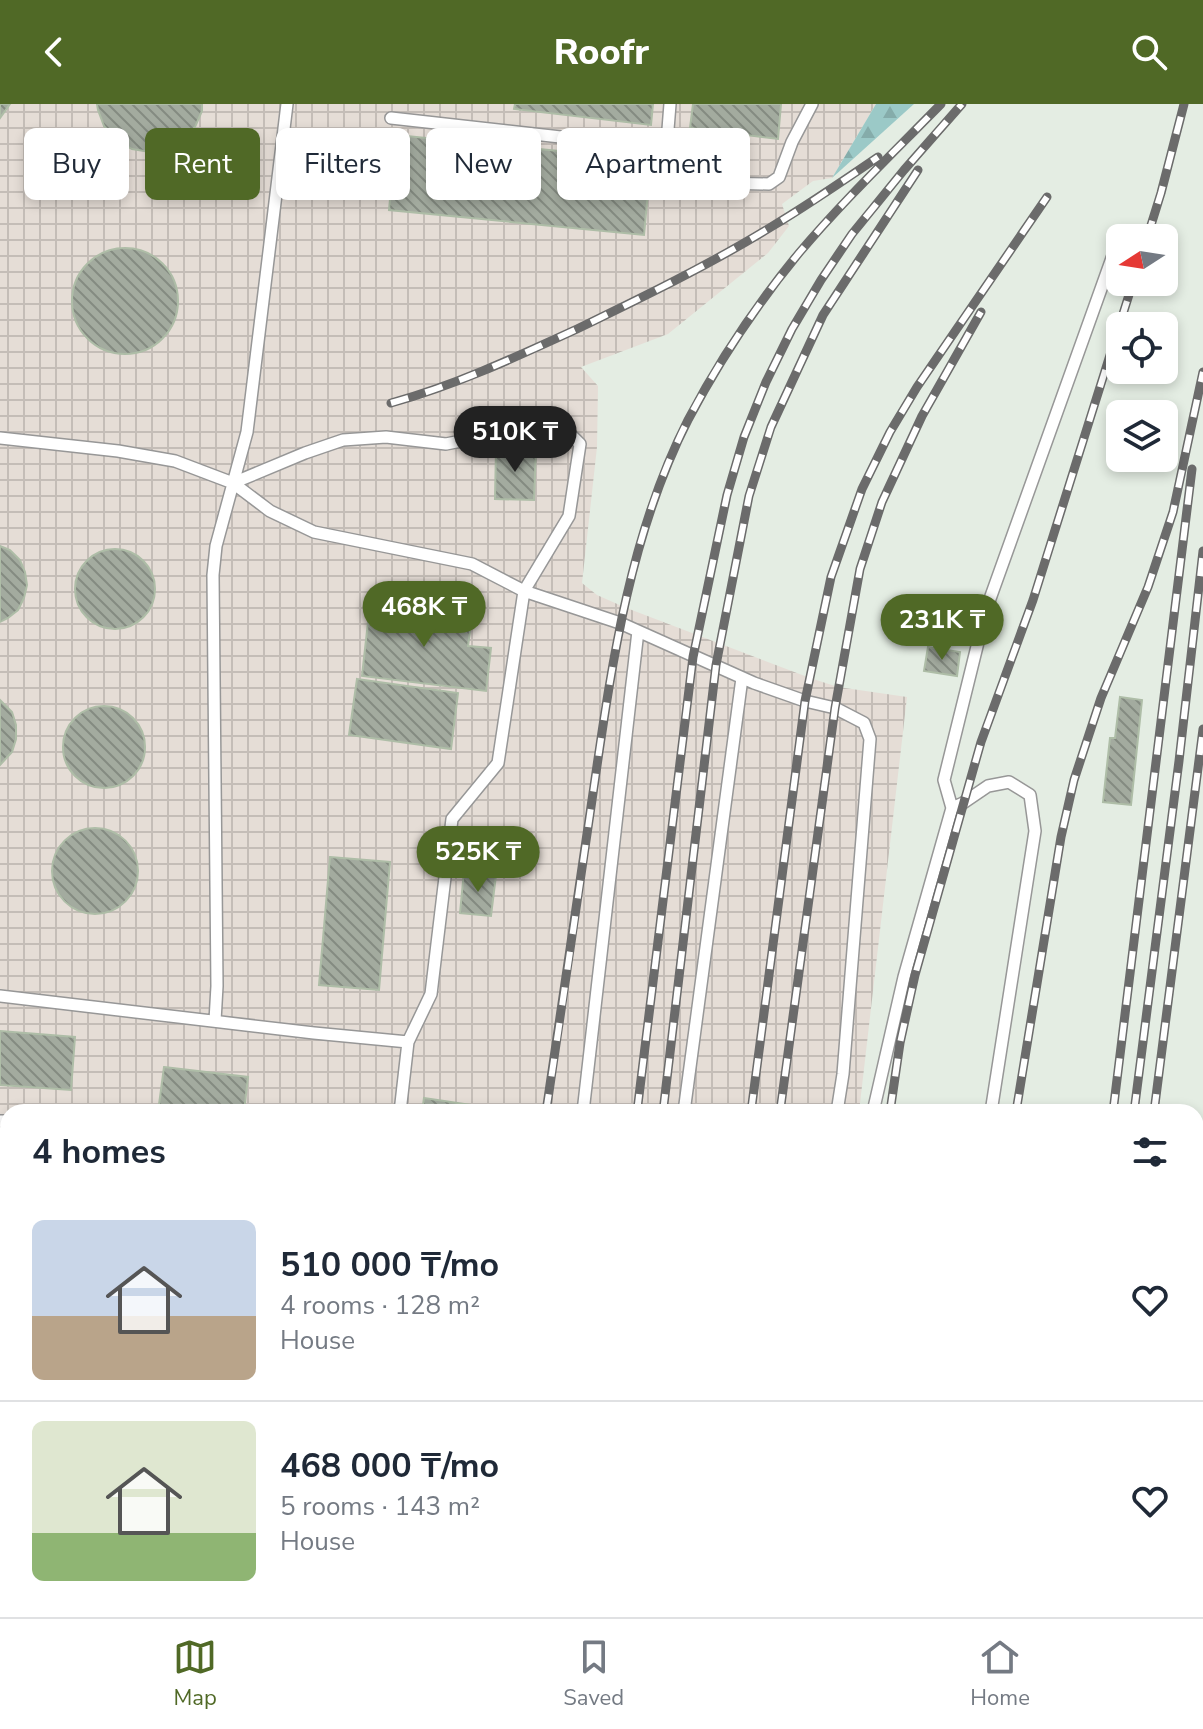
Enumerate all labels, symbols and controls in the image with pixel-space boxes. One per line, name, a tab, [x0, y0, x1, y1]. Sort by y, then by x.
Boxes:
text: Roofr	[554, 28, 649, 77]
icon: back	[32, 30, 76, 74]
icon: search	[1127, 30, 1171, 74]
chip: Buy	[24, 128, 129, 200]
chip: Rent	[145, 128, 260, 200]
chip: Filters	[276, 128, 410, 200]
chip: New	[426, 128, 541, 200]
chip: Apartment	[557, 128, 750, 200]
north arrow	[1106, 224, 1178, 296]
map controls	[1106, 224, 1178, 472]
button: locate	[1106, 312, 1178, 384]
button: layers	[1106, 400, 1178, 472]
pin: 510K ₸	[450, 406, 580, 474]
text: 510K ₸	[472, 414, 558, 449]
pin: 468K ₸	[359, 581, 489, 649]
text: 468K ₸	[381, 589, 467, 624]
pin: 231K ₸	[877, 594, 1007, 662]
text: 231K ₸	[899, 602, 985, 637]
pin: 525K ₸	[413, 826, 543, 894]
text: 525K ₸	[435, 834, 521, 869]
text: 4 homes	[32, 1129, 166, 1175]
icon: filters	[1128, 1130, 1172, 1174]
text: 510 000 ₸/mo	[280, 1242, 499, 1288]
icon: home	[96, 1252, 192, 1348]
icon: heart	[1128, 1278, 1172, 1322]
text: 4 rooms · 128 m²	[280, 1288, 480, 1323]
text: House	[280, 1323, 355, 1358]
text: 468 000 ₸/mo	[280, 1443, 499, 1489]
icon: home	[96, 1453, 192, 1549]
icon: heart	[1128, 1479, 1172, 1523]
text: 5 rooms · 143 m²	[280, 1489, 480, 1524]
text: House	[280, 1524, 355, 1559]
tab: Map	[173, 1635, 217, 1713]
tab: Saved	[563, 1635, 624, 1713]
tab: Home	[970, 1635, 1030, 1713]

